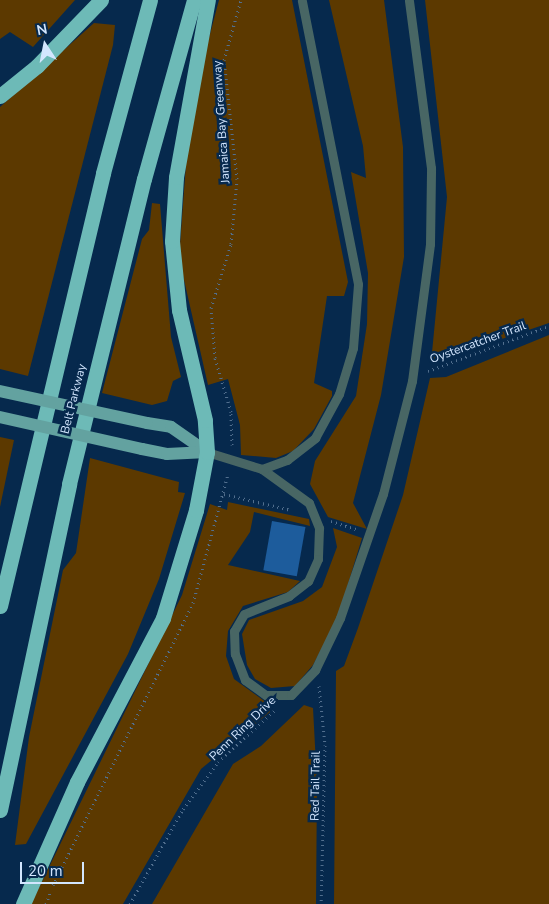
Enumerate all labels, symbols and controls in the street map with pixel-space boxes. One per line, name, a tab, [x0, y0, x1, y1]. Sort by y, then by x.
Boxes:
text: N	[35, 19, 49, 40]
north arrow	[20, 20, 70, 70]
street label: Jamaica Bay Greenway	[211, 60, 233, 184]
street label: Oystercatcher Trail	[428, 319, 528, 367]
street label: Belt Parkway	[58, 363, 90, 435]
street label: Penn Ring Drive	[207, 694, 279, 764]
street label: Red Tail Trail	[308, 751, 324, 821]
scale bar	[22, 852, 86, 884]
text: 20 m	[28, 861, 63, 881]

